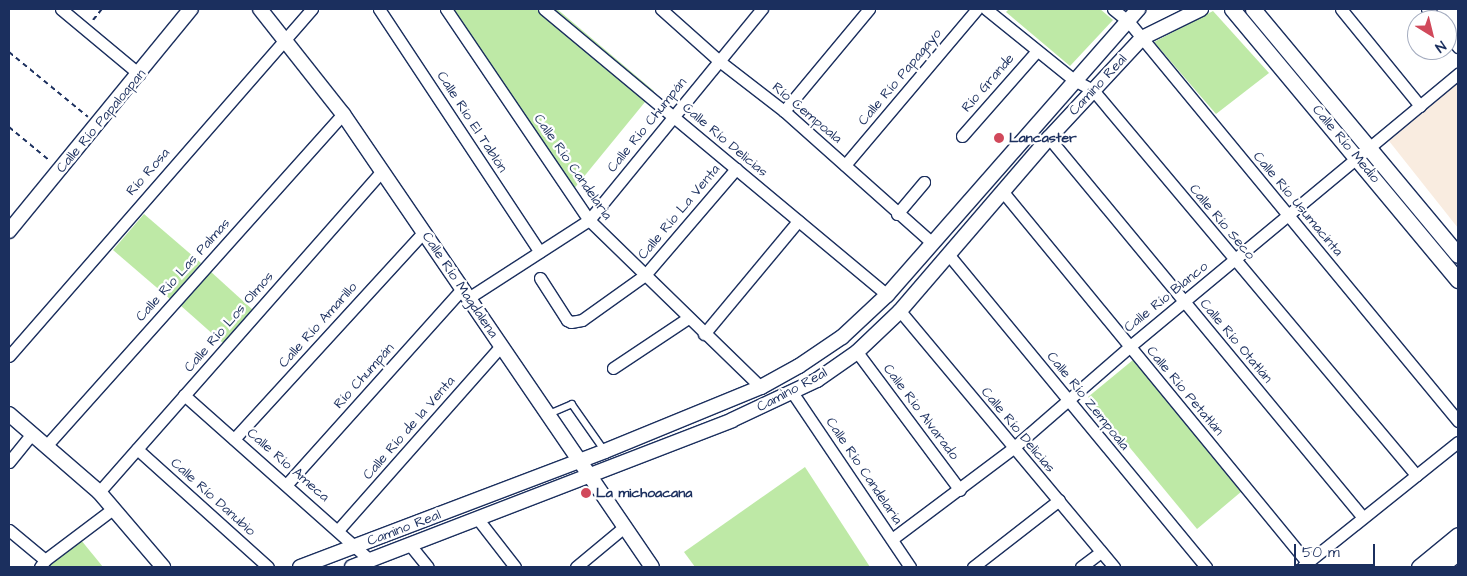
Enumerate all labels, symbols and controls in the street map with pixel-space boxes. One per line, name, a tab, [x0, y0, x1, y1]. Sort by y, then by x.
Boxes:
north arrow	[1407, 10, 1457, 60]
street label: Calle Río Papagayo	[855, 25, 945, 129]
text: N	[1431, 36, 1450, 57]
street label: Río Grande	[958, 50, 1018, 116]
street label: Camino Real	[1065, 51, 1131, 119]
street label: Calle Río Papaloapan	[53, 66, 149, 176]
street label: Calle Río El Tablón	[433, 68, 511, 176]
street label: Calle Río Chumpán	[604, 74, 690, 176]
street label: Río Cempoala	[769, 79, 845, 147]
street label: Calle Río Delicias	[679, 99, 771, 181]
street label: Calle Río Medio	[1309, 102, 1383, 186]
street label: Calle Río Candelaria	[530, 111, 616, 223]
place label: Lancaster	[1009, 130, 1077, 146]
marker: Lancaster	[993, 132, 1005, 144]
street label: Río Rosa	[123, 145, 173, 199]
street label: Calle Río Usumacinta	[1249, 148, 1347, 260]
street label: Calle Río La Venta	[634, 161, 724, 263]
street label: Calle Río Seco	[1186, 181, 1258, 263]
street label: Calle Río Las Palmas	[132, 215, 234, 325]
street label: Calle Río Magdalena	[418, 229, 502, 341]
street label: Calle Río Blanco	[1121, 258, 1211, 336]
street label: Calle Río Los Olmos	[181, 268, 277, 376]
street label: Calle Río Amarillo	[275, 279, 361, 371]
street label: Calle Río Otatlán	[1196, 296, 1276, 386]
street label: Río Chumpán	[330, 340, 398, 412]
street label: Calle Río Petatlán	[1143, 343, 1227, 439]
street label: Calle Río Zempoala	[1043, 348, 1133, 454]
street label: Calle Río Alvarado	[879, 361, 963, 463]
street label: Camino Real	[754, 364, 830, 416]
street label: Calle Río de la Venta	[359, 373, 459, 483]
street label: Calle Río Delicias	[977, 384, 1059, 476]
street label: Calle Río Candelaria	[822, 414, 906, 528]
street label: Calle Río Ameca	[243, 425, 333, 505]
street label: Calle Río Danubio	[167, 455, 259, 539]
place label: La michoacana	[596, 485, 692, 501]
marker: La michoacana	[580, 487, 592, 499]
street label: Camino Real	[365, 506, 443, 550]
scale bar	[1297, 534, 1378, 566]
text: 50 m	[1302, 542, 1340, 563]

